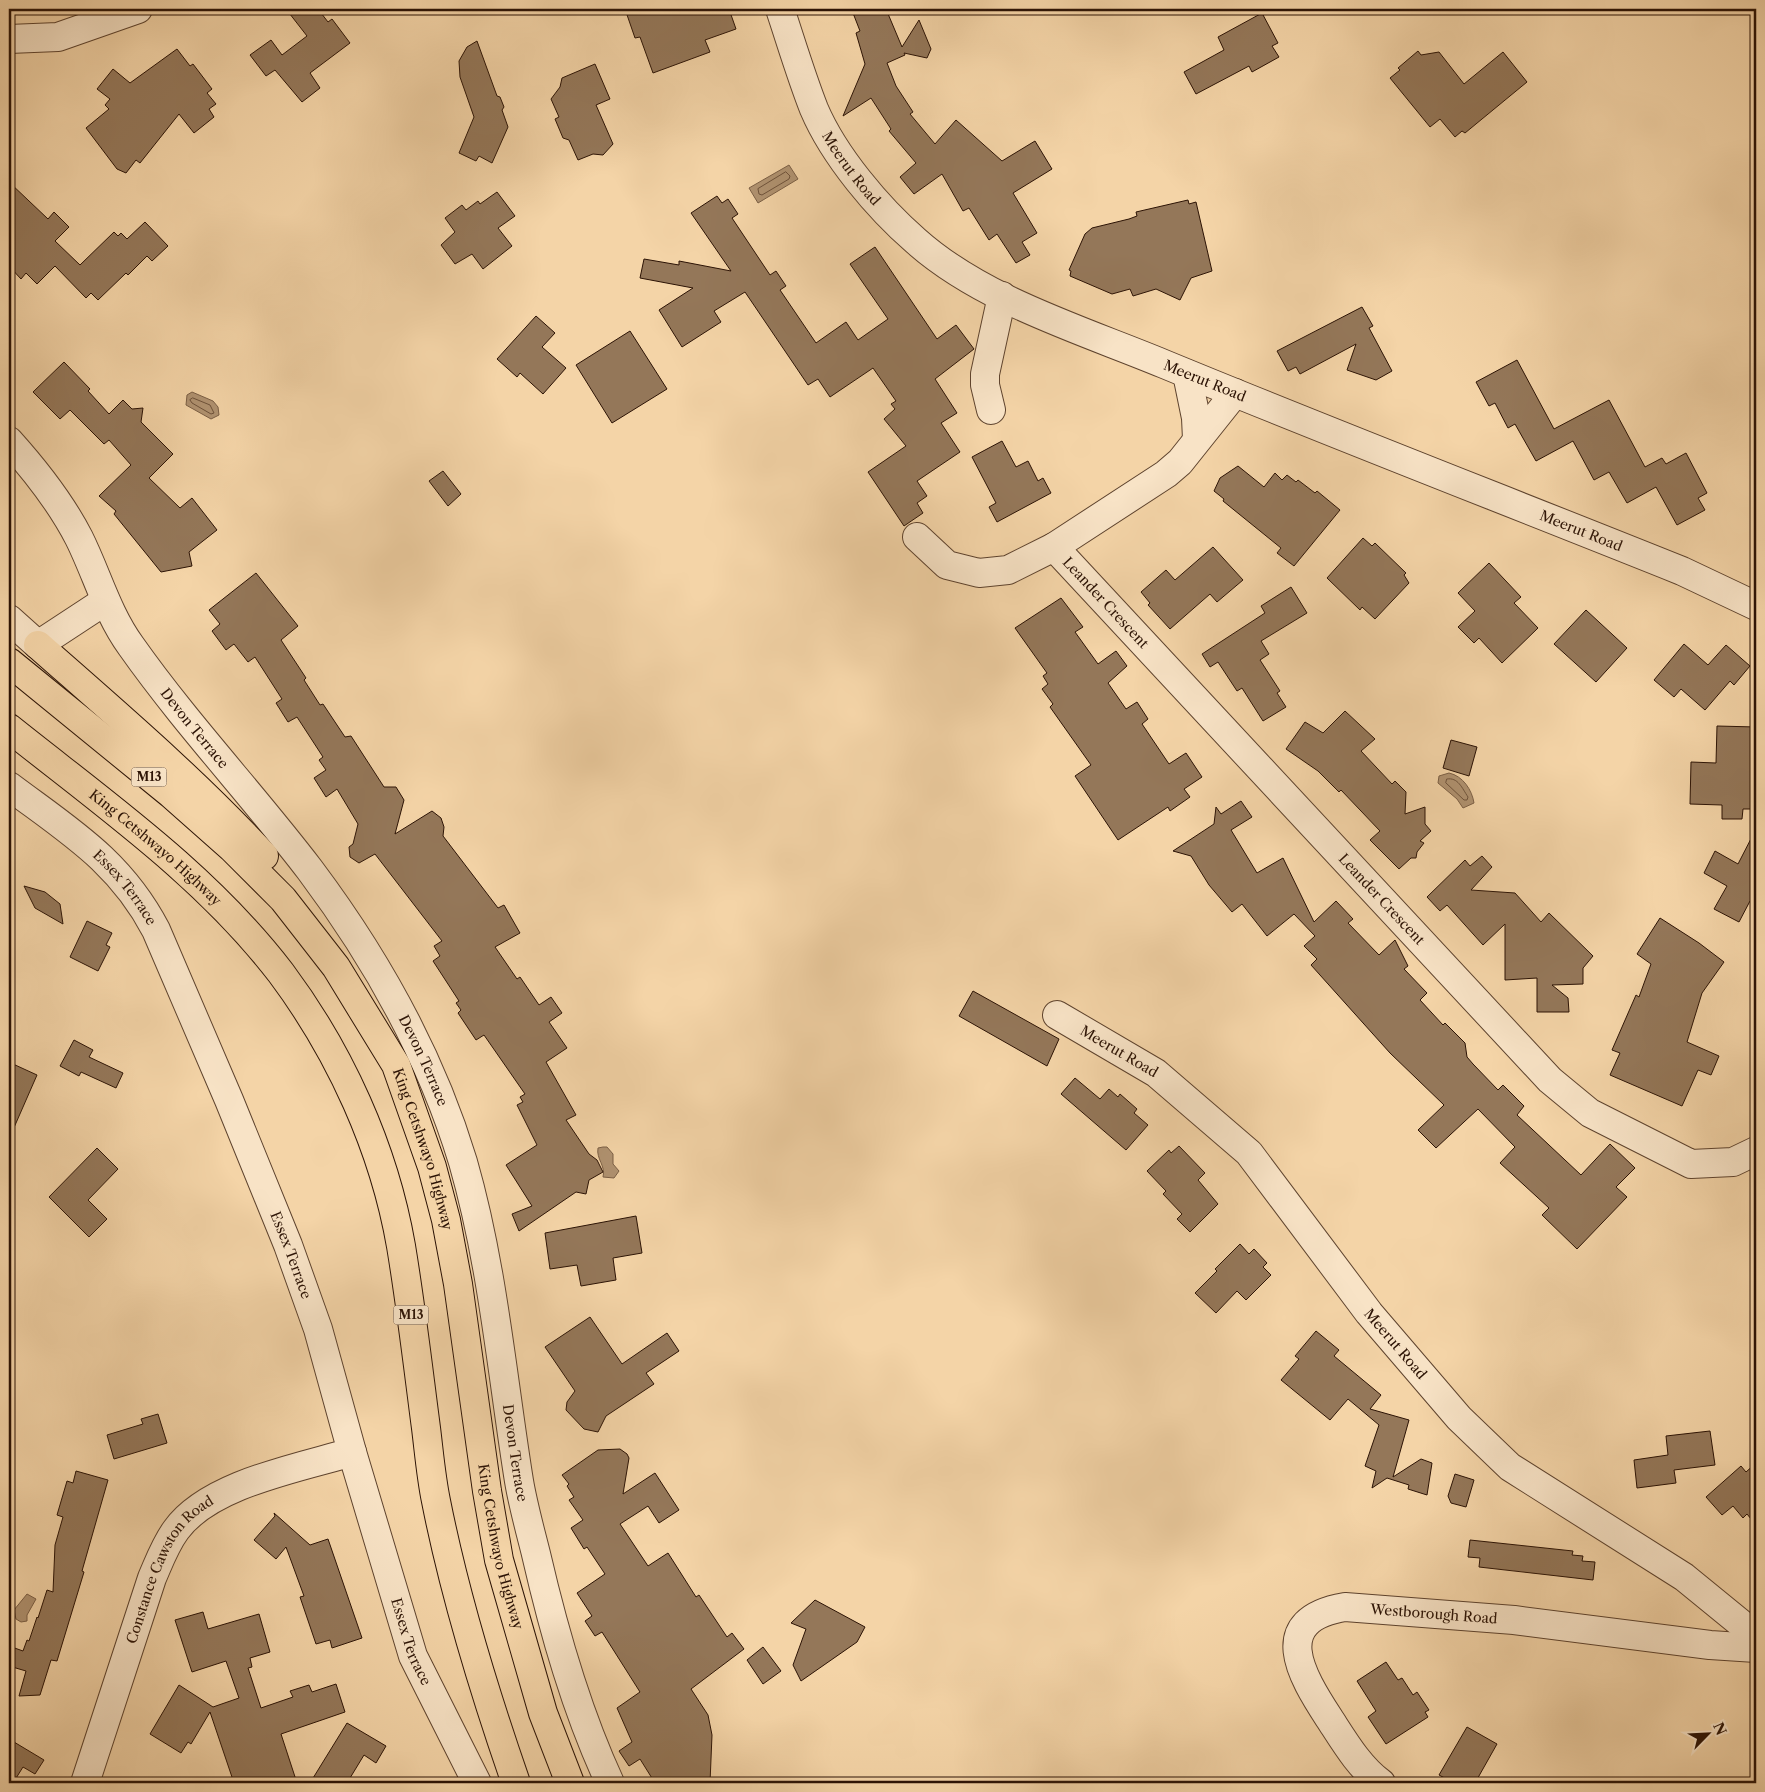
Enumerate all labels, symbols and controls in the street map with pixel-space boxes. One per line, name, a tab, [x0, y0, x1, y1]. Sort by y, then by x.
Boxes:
street label: Meerut Road	[818, 128, 885, 209]
street label: Meerut Road	[1161, 356, 1249, 406]
street label: Meerut Road	[1537, 506, 1625, 555]
street label: Leander Crescent	[1059, 553, 1153, 652]
street label: Devon Terrace	[157, 684, 233, 772]
road number: M13	[132, 768, 166, 786]
street label: King Cetshwayo Highway	[86, 785, 226, 910]
street label: Essex Terrace	[89, 846, 161, 928]
street label: Leander Crescent	[1335, 850, 1429, 949]
street label: Devon Terrace	[395, 1012, 452, 1109]
street label: Meerut Road	[1077, 1022, 1162, 1081]
street label: King Cetshwayo Highway	[389, 1065, 457, 1232]
street label: Essex Terrace	[266, 1209, 315, 1301]
street label: Meerut Road	[1360, 1305, 1431, 1383]
road number: M13	[394, 1306, 428, 1324]
street label: Devon Terrace	[499, 1403, 532, 1503]
street label: King Cetshwayo Highway	[474, 1463, 528, 1632]
street label: Constance Cawston Road	[122, 1491, 217, 1646]
street label: Essex Terrace	[387, 1596, 435, 1688]
street label: Westborough Road	[1369, 1600, 1499, 1628]
north arrow	[1682, 1710, 1732, 1760]
text: N	[1709, 1719, 1731, 1738]

